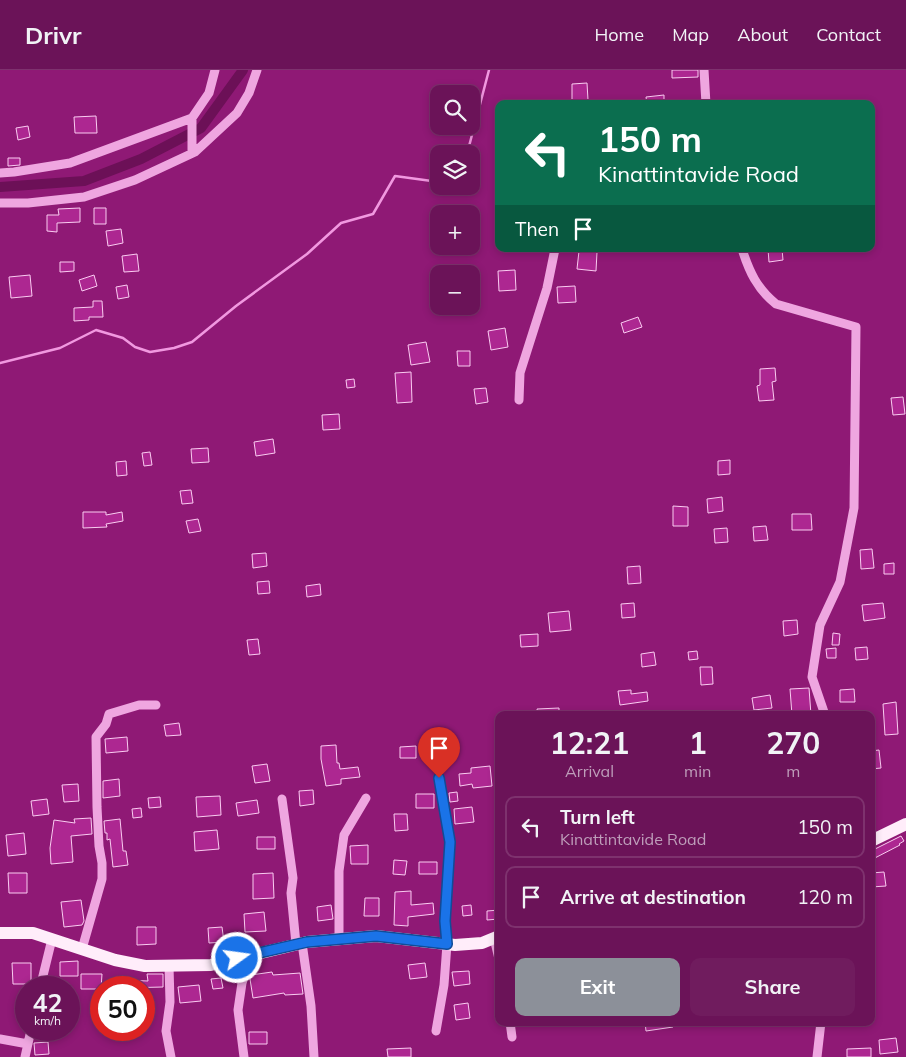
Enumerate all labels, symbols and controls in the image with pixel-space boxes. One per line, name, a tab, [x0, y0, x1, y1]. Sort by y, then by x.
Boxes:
text: Drivr	[25, 20, 81, 50]
text: Home	[594, 23, 644, 46]
text: Map	[672, 23, 709, 46]
text: About	[737, 23, 788, 46]
text: Contact	[816, 23, 881, 46]
map controls	[430, 85, 480, 315]
button: search	[430, 85, 480, 135]
text: 150 m	[598, 117, 702, 161]
icon: left	[515, 120, 580, 185]
button: layers	[430, 145, 480, 195]
text: Kinattintavide Road	[598, 160, 799, 188]
button: +	[430, 205, 480, 255]
icon: arrive	[569, 215, 597, 243]
text: Then	[515, 217, 559, 241]
button: −	[430, 265, 480, 315]
text: 12:21	[550, 724, 629, 762]
text: 1	[689, 724, 707, 762]
text: 270	[766, 724, 820, 762]
pin	[418, 727, 460, 778]
icon: arrive	[425, 734, 453, 762]
text: Arrival	[565, 761, 614, 781]
text: min	[684, 761, 711, 781]
text: m	[786, 761, 800, 781]
text: Turn left	[560, 805, 635, 829]
icon: left	[517, 813, 545, 841]
text: 150 m	[797, 815, 853, 839]
text: Kinattintavide Road	[560, 829, 706, 849]
icon: arrive	[517, 883, 545, 911]
text: Arrive at destination	[560, 885, 746, 909]
text: 120 m	[797, 885, 853, 909]
position arrow	[210, 931, 262, 983]
button: Exit	[515, 958, 680, 1016]
button: Share	[690, 958, 855, 1016]
speed limit sign: 50	[90, 976, 155, 1041]
text: 42	[32, 987, 63, 1018]
text: km/h	[34, 1013, 61, 1028]

